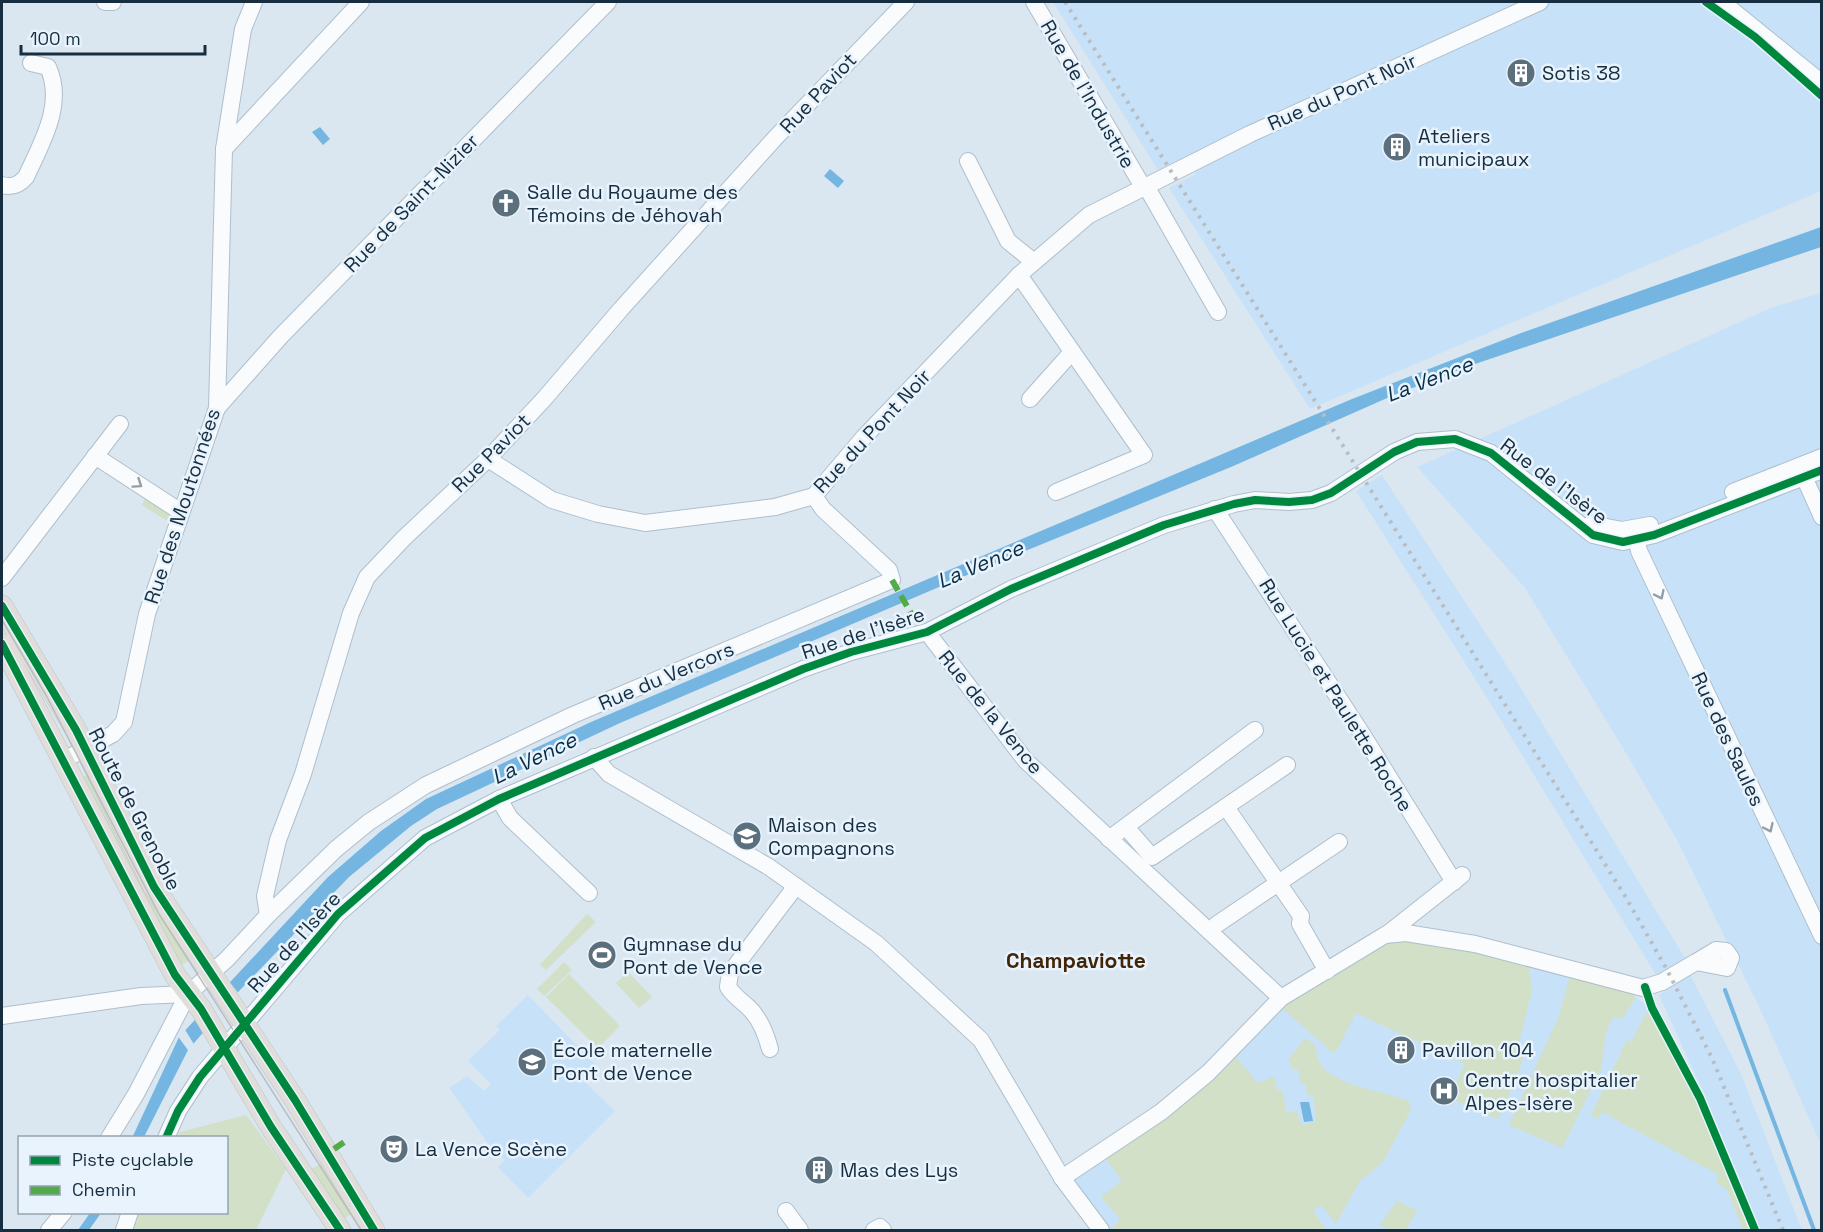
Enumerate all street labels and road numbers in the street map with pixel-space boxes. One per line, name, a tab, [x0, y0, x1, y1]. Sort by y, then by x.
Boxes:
street label: Rue de l'Industrie	[1035, 15, 1141, 173]
street label: Rue Paviot	[774, 47, 862, 139]
street label: Rue du Pont Noir	[1263, 47, 1421, 137]
street label: Rue de Saint-Nizier	[338, 128, 484, 278]
street label: Rue du Pont Noir	[808, 363, 936, 499]
street label: Rue des Moutonnées	[138, 405, 226, 607]
street label: Rue Paviot	[446, 408, 536, 498]
street label: Rue de l'Isère	[1495, 432, 1613, 530]
street label: Rue Lucie et Paulette Roche	[1253, 574, 1419, 816]
street label: Rue de l'Isère	[798, 601, 928, 665]
street label: Rue du Vercors	[594, 636, 738, 716]
street label: Rue de la Vence	[933, 645, 1049, 779]
street label: Rue des Saules	[1686, 668, 1770, 810]
street label: Route de Grenoble	[83, 723, 187, 895]
street label: Rue de l'Isère	[242, 886, 346, 998]

